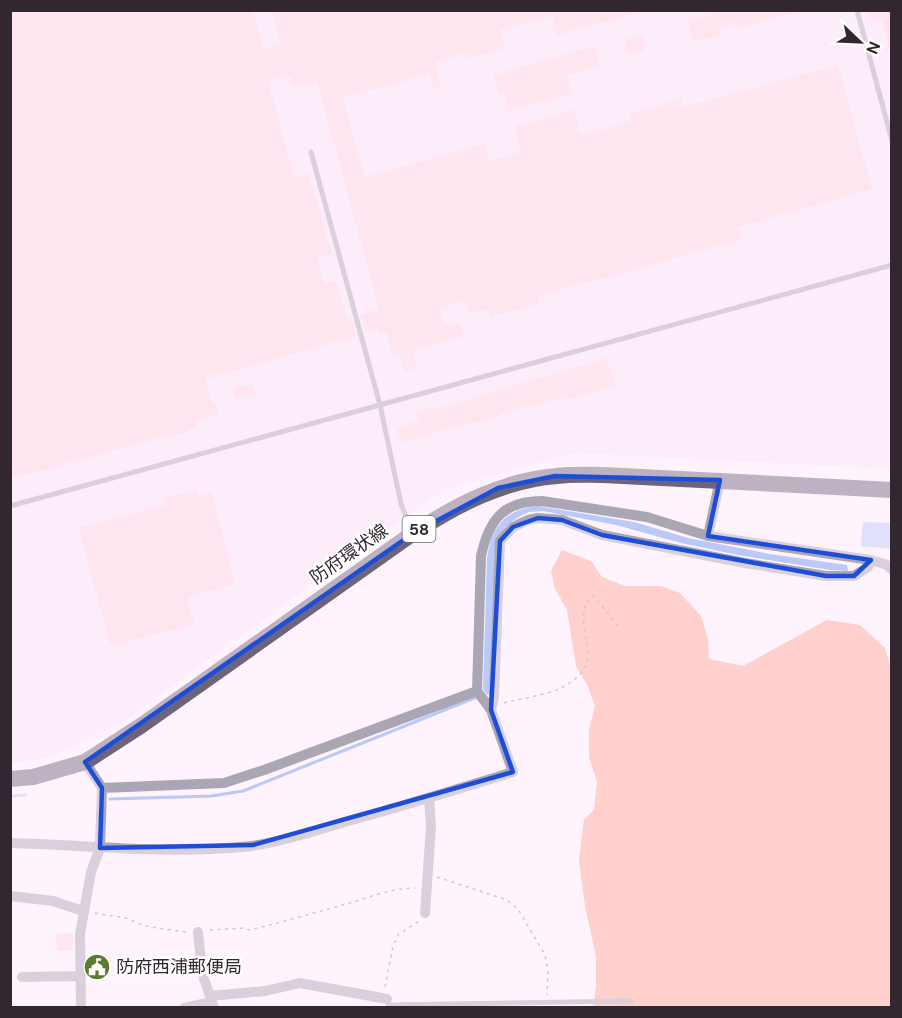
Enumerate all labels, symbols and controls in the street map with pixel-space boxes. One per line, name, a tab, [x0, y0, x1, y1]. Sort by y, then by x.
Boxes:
north arrow	[830, 12, 890, 72]
text: N	[861, 38, 885, 57]
road number: 58	[402, 516, 436, 542]
street label: 防府環状線	[305, 518, 393, 590]
public building icon: 防府西浦郵便局	[82, 952, 112, 982]
place label: 防府西浦郵便局	[116, 955, 242, 979]

